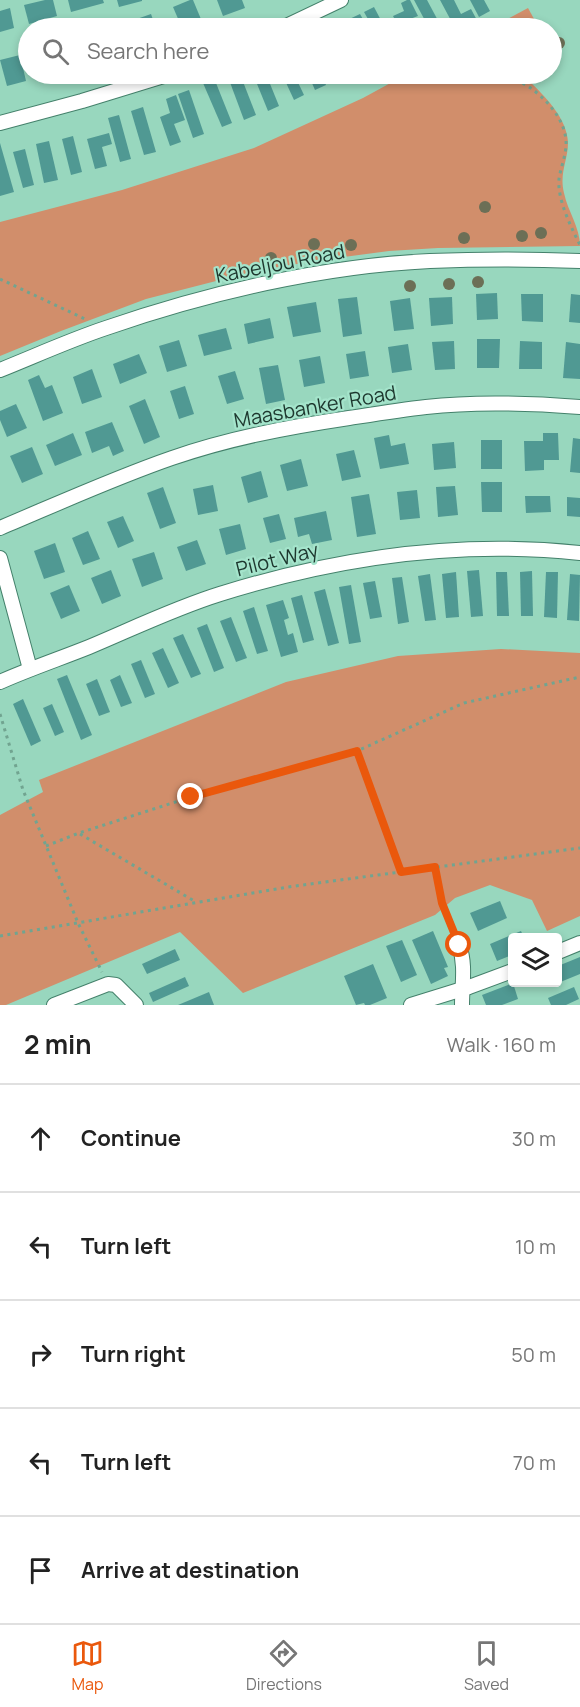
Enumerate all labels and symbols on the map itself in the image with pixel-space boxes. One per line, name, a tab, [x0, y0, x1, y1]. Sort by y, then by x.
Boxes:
street label: Kabeljou Road	[213, 237, 347, 289]
street label: Maasbanker Road	[232, 378, 398, 434]
street label: Pilot Way	[233, 536, 322, 582]
route end	[177, 783, 203, 809]
route start	[445, 931, 471, 957]

